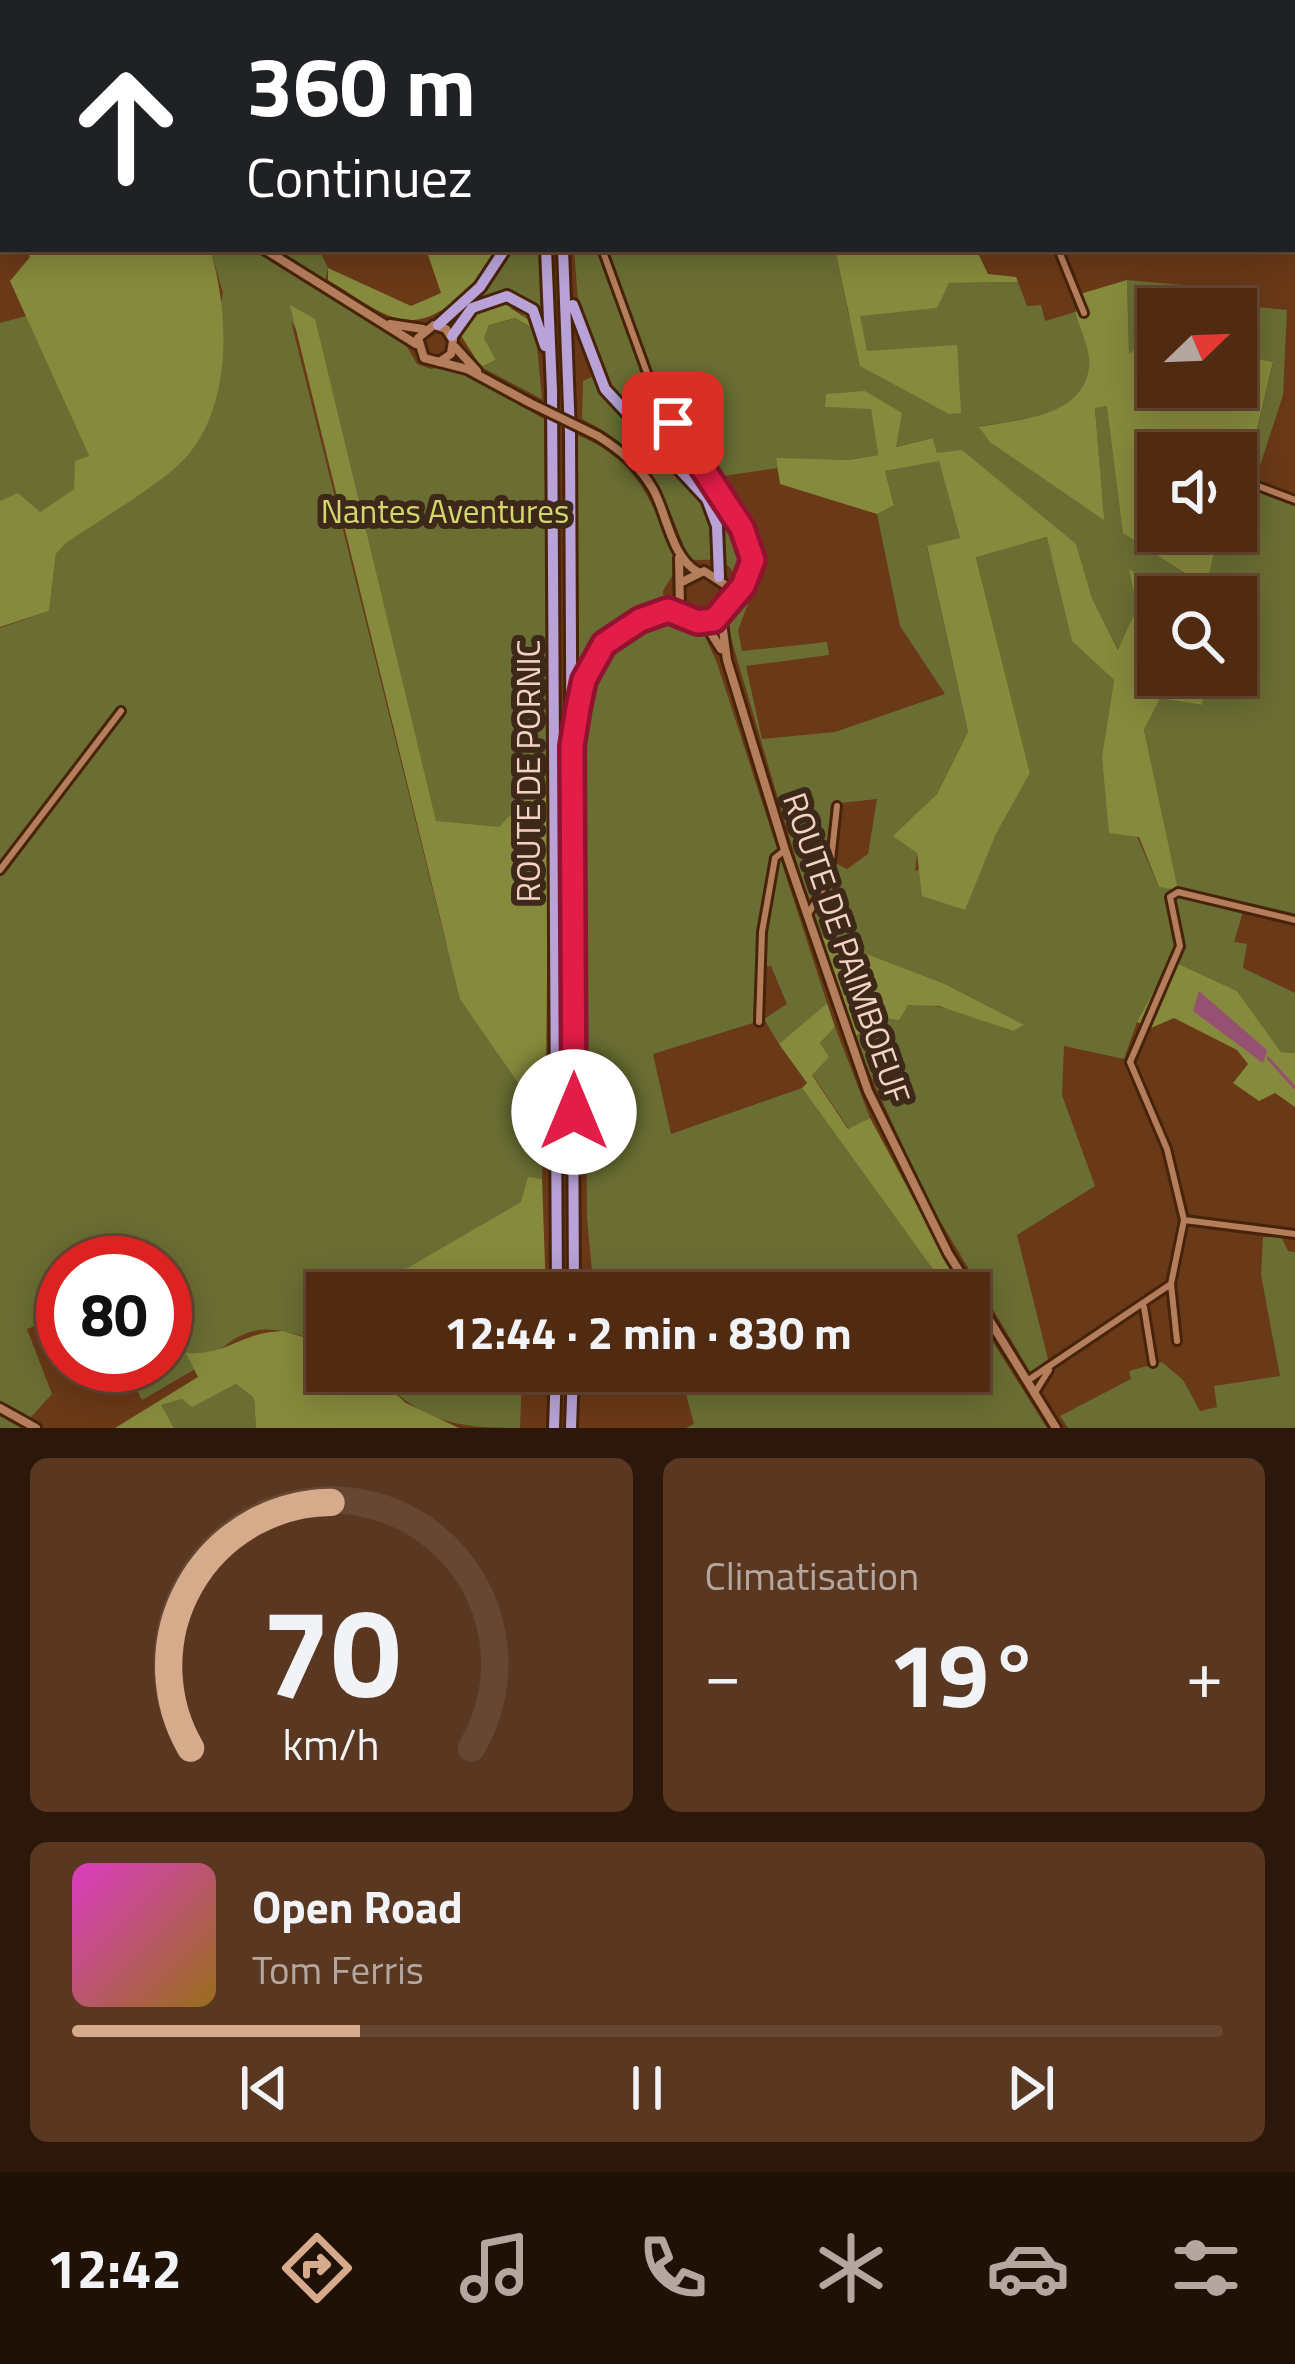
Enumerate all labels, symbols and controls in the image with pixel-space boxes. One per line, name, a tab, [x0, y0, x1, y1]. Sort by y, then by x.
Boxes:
text: 360 m	[246, 21, 476, 149]
icon: ahead	[48, 48, 204, 204]
text: Continuez	[246, 136, 472, 218]
north arrow	[1137, 288, 1257, 408]
map controls	[1137, 288, 1257, 696]
pin	[622, 372, 724, 474]
icon: arrive	[640, 390, 706, 456]
button: sound	[1137, 432, 1257, 552]
park label: Nantes Aventures	[321, 486, 569, 536]
button: search	[1137, 576, 1257, 696]
street label: ROUTE DE PORNIC	[503, 639, 553, 903]
street label: ROUTE DE PAIMBOEUF	[770, 786, 924, 1110]
position arrow	[511, 1049, 637, 1175]
speed limit sign: 80	[36, 1236, 192, 1392]
text: 12:44 · 2 min · 830 m	[444, 1298, 852, 1366]
text: Climatisation	[705, 1546, 919, 1605]
text: 70	[261, 1556, 401, 1745]
text: 19°	[888, 1605, 1039, 1742]
text: −	[705, 1623, 741, 1724]
text: +	[1186, 1623, 1223, 1724]
text: km/h	[283, 1711, 380, 1777]
text: Open Road	[252, 1872, 463, 1940]
text: Tom Ferris	[252, 1940, 424, 1999]
icon: previous	[231, 2055, 297, 2121]
icon: pause	[614, 2055, 680, 2121]
icon: next	[998, 2055, 1064, 2121]
icon: directions	[275, 2226, 359, 2310]
icon: music	[453, 2226, 537, 2310]
icon: phone	[631, 2226, 715, 2310]
icon: climate	[809, 2226, 893, 2310]
icon: car	[986, 2226, 1070, 2310]
icon: filters	[1164, 2226, 1248, 2310]
text: 12:42	[47, 2227, 182, 2309]

